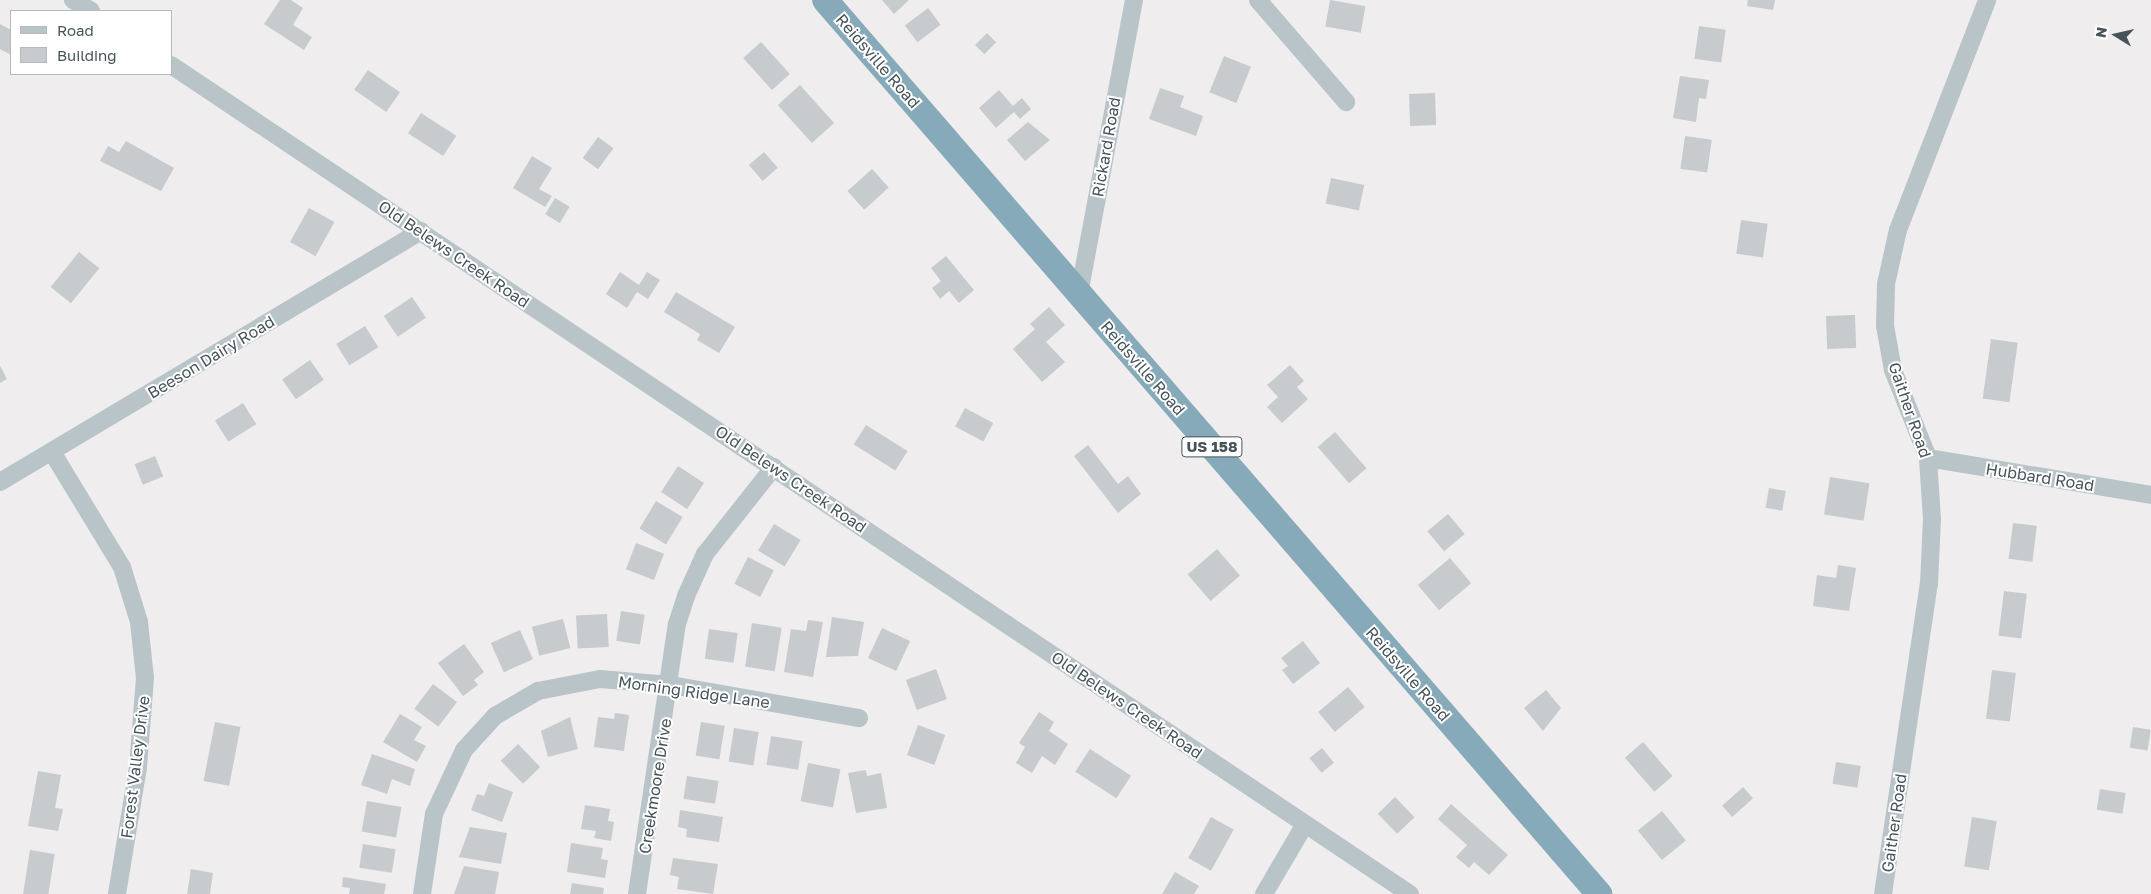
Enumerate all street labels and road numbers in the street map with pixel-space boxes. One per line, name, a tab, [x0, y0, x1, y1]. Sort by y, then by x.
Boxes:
street label: Reidsville Road	[832, 10, 924, 112]
street label: Rickard Road	[1088, 96, 1124, 198]
street label: Old Belews Creek Road	[375, 196, 533, 312]
street label: Beeson Dairy Road	[144, 312, 278, 402]
street label: Reidsville Road	[1097, 317, 1189, 419]
street label: Gaither Road	[1885, 360, 1935, 460]
street label: Old Belews Creek Road	[712, 421, 870, 537]
road number: US 158	[1181, 434, 1243, 460]
street label: Hubbard Road	[1984, 459, 2096, 495]
street label: Reidsville Road	[1362, 623, 1454, 725]
street label: Old Belews Creek Road	[1048, 647, 1206, 763]
street label: Morning Ridge Lane	[617, 672, 771, 712]
street label: Forest Valley Drive	[117, 695, 153, 839]
street label: Creekmoore Drive	[635, 717, 675, 855]
street label: Gaither Road	[1878, 772, 1910, 874]

